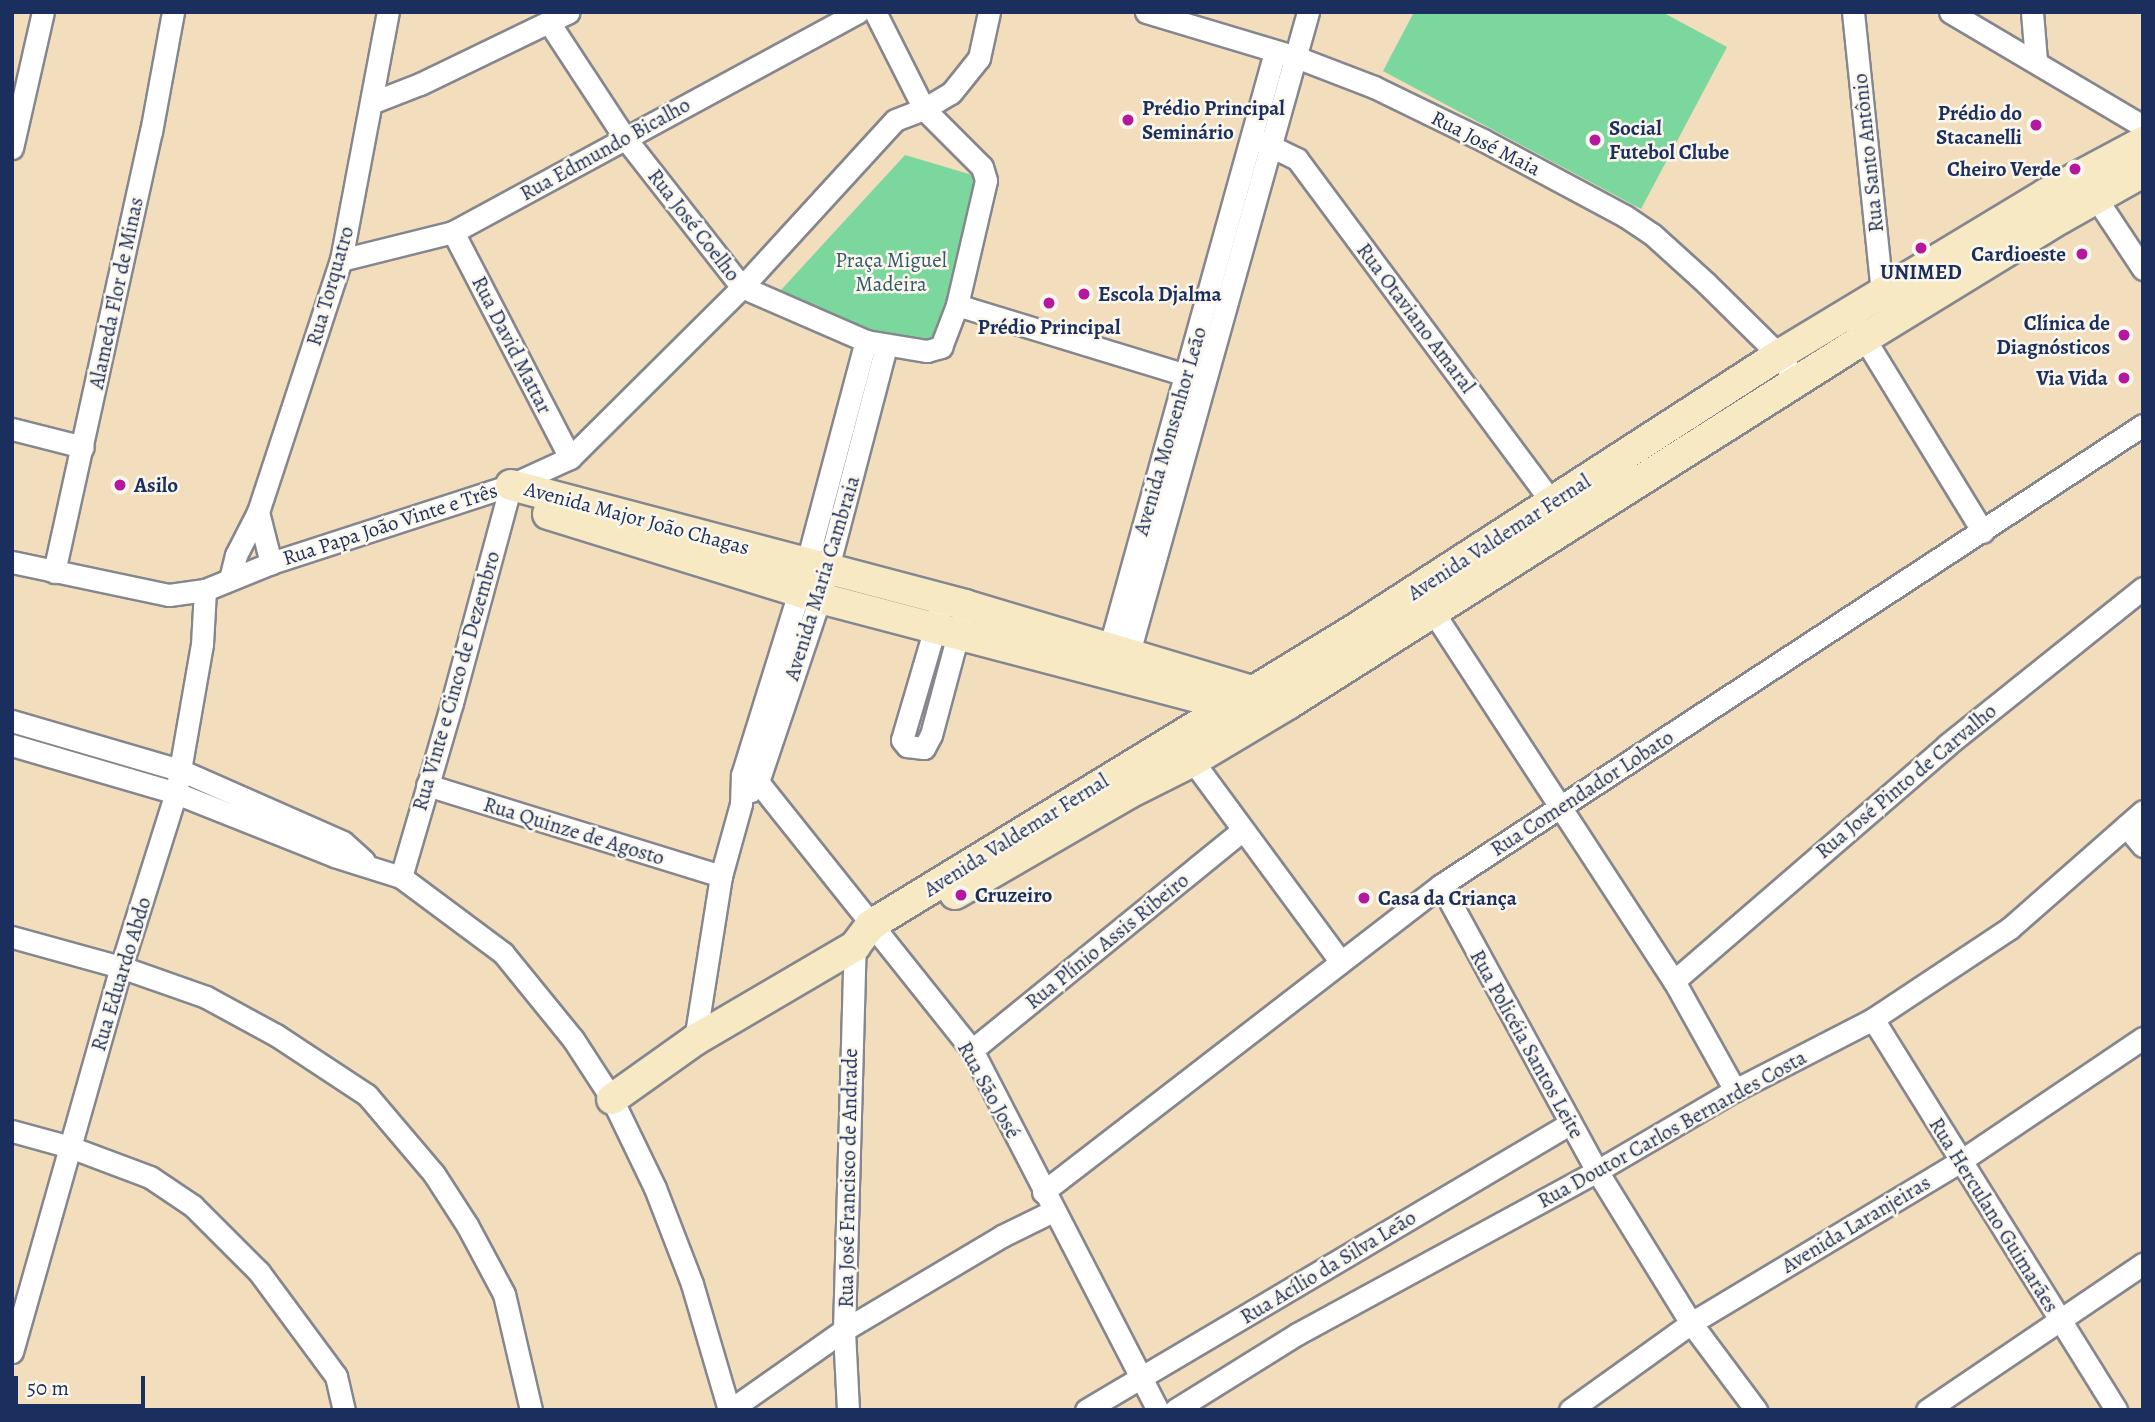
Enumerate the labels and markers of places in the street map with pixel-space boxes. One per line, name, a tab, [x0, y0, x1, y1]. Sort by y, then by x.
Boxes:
place label: Prédio Principal Seminário	[1142, 95, 1285, 145]
place label: Prédio do Stacanelli	[1936, 100, 2022, 150]
marker: Prédio Principal Seminário	[1120, 112, 1136, 128]
place label: Social Futebol Clube	[1609, 115, 1729, 165]
marker: Prédio do Stacanelli	[2028, 117, 2044, 133]
marker: Social Futebol Clube	[1587, 132, 1603, 148]
place label: Cheiro Verde	[1947, 156, 2061, 182]
marker: Cheiro Verde	[2067, 161, 2083, 177]
marker: UNIMED	[1913, 240, 1929, 256]
place label: Cardioeste	[1971, 241, 2066, 267]
marker: Cardioeste	[2072, 244, 2092, 264]
place label: UNIMED	[1880, 259, 1962, 285]
place label: Escola Djalma	[1098, 281, 1222, 307]
marker: Escola Djalma	[1076, 286, 1092, 302]
marker: Prédio Principal	[1041, 295, 1057, 311]
place label: Clínica de Diagnósticos	[1996, 310, 2110, 360]
place label: Prédio Principal	[978, 314, 1120, 340]
marker: Clínica de Diagnósticos	[2116, 327, 2132, 343]
place label: Via Vida	[2036, 365, 2108, 391]
marker: Via Vida	[2114, 368, 2134, 388]
place label: Asilo	[134, 472, 178, 498]
marker: Asilo	[112, 477, 128, 493]
place label: Cruzeiro	[975, 882, 1052, 908]
place label: Casa da Criança	[1378, 885, 1517, 911]
marker: Cruzeiro	[953, 887, 969, 903]
marker: Casa da Criança	[1356, 890, 1372, 906]

